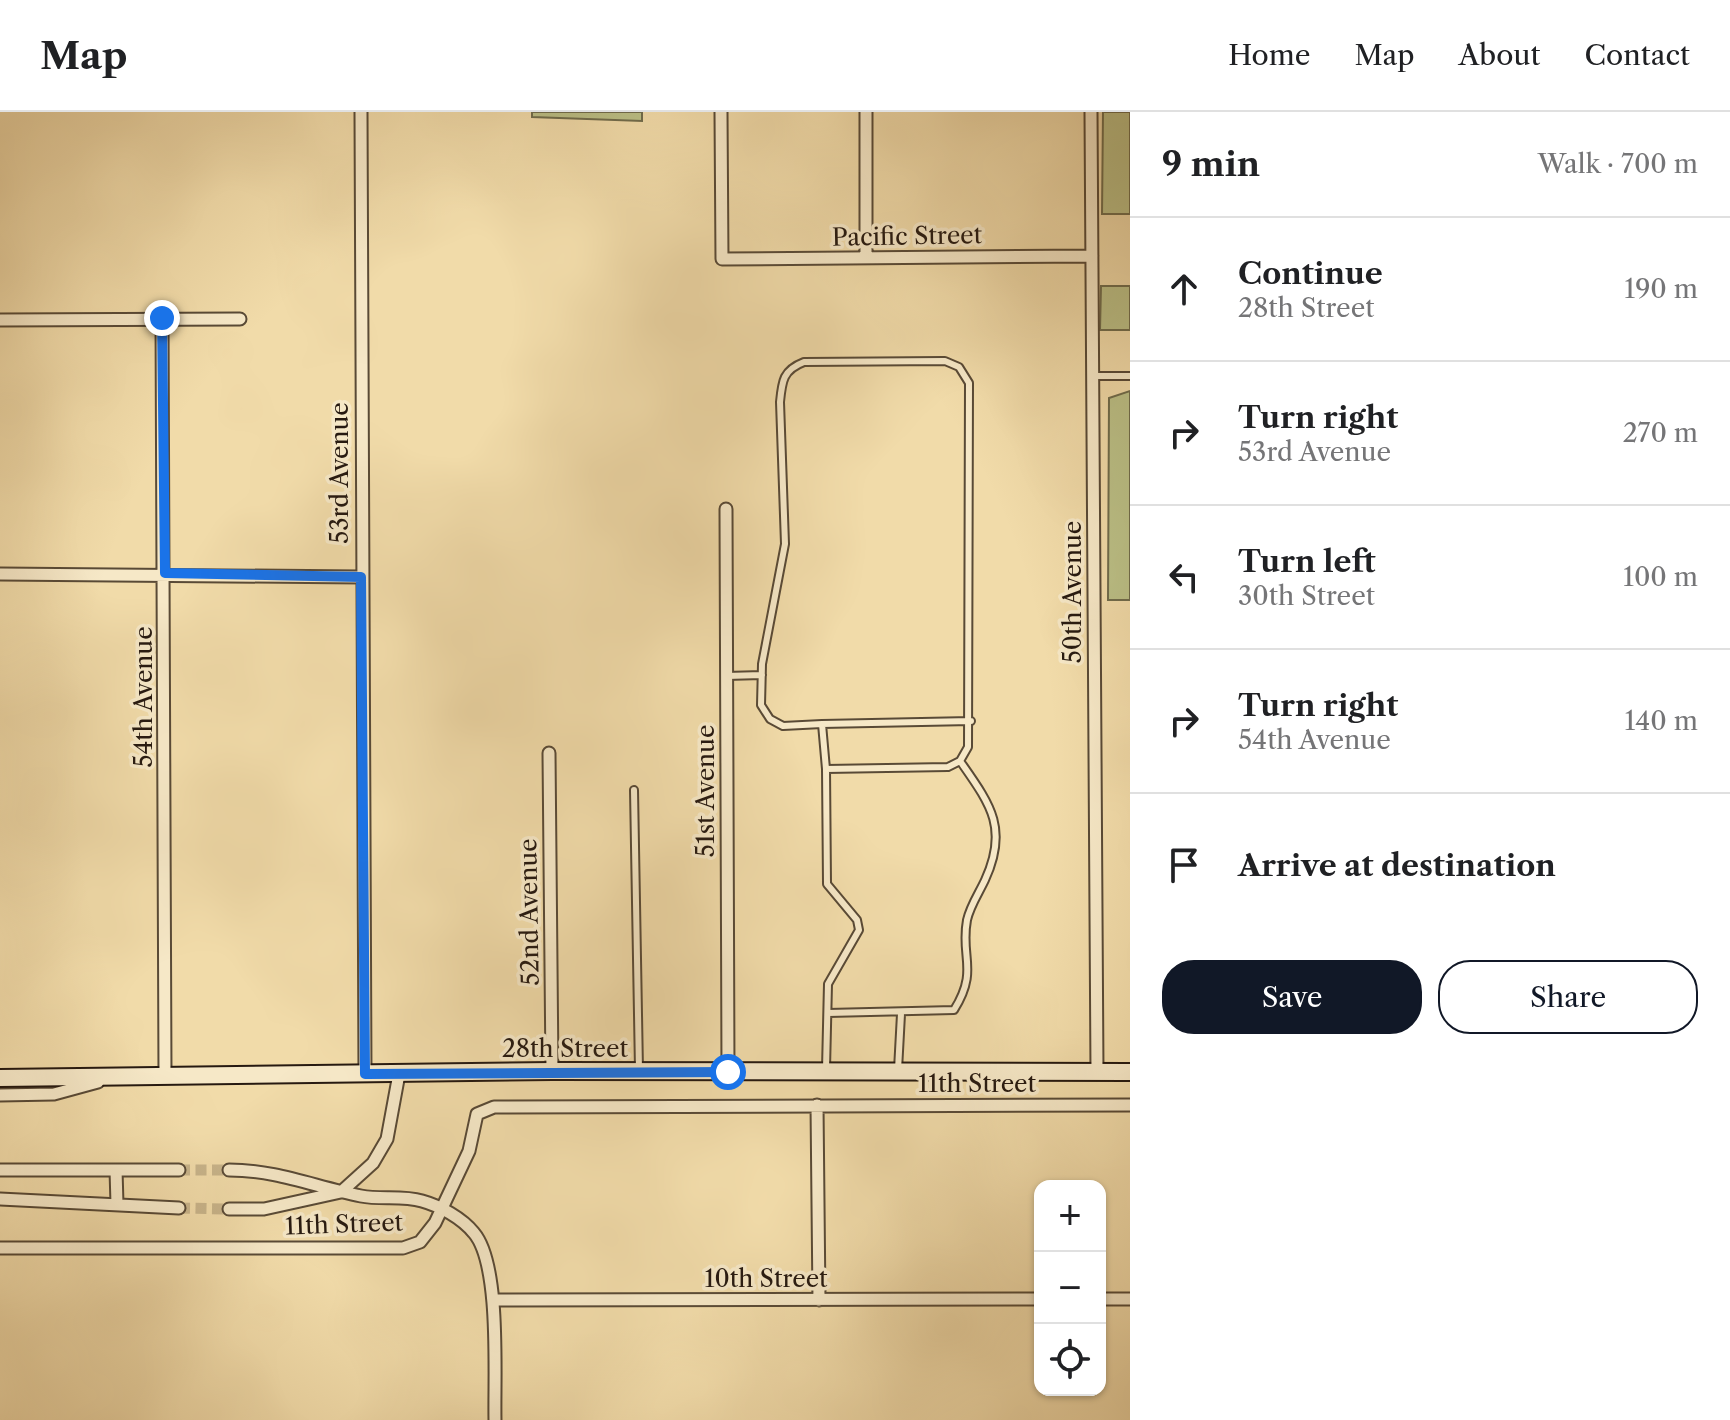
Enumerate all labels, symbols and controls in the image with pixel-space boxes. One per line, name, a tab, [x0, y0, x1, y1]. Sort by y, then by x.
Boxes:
text: Map	[40, 32, 128, 79]
text: Home	[1228, 38, 1310, 72]
text: Map	[1354, 38, 1414, 72]
text: About	[1458, 38, 1540, 72]
text: Contact	[1584, 38, 1690, 72]
text: 9 min	[1162, 143, 1260, 185]
text: Walk · 700 m	[1538, 148, 1698, 180]
street label: Pacific Street	[832, 220, 983, 252]
text: Continue	[1238, 255, 1383, 292]
icon: ahead	[1162, 267, 1206, 311]
text: 190 m	[1624, 273, 1698, 305]
text: 28th Street	[1238, 292, 1374, 324]
route end	[144, 300, 180, 336]
text: Turn right	[1238, 399, 1398, 436]
street label: 53rd Avenue	[325, 402, 354, 544]
icon: right	[1162, 411, 1206, 455]
text: 270 m	[1623, 417, 1698, 449]
text: 53rd Avenue	[1238, 436, 1391, 468]
street label: 50th Avenue	[1058, 521, 1087, 663]
text: Turn left	[1238, 543, 1375, 580]
icon: left	[1162, 555, 1206, 599]
text: 100 m	[1623, 561, 1698, 593]
text: 30th Street	[1238, 580, 1375, 612]
street label: 54th Avenue	[129, 626, 158, 768]
text: Turn right	[1238, 687, 1398, 724]
icon: right	[1162, 699, 1206, 743]
text: 140 m	[1624, 705, 1698, 737]
text: 54th Avenue	[1238, 724, 1391, 756]
street label: 51st Avenue	[691, 725, 720, 857]
street label: 52nd Avenue	[513, 838, 545, 986]
icon: arrive	[1162, 843, 1206, 887]
text: Arrive at destination	[1238, 847, 1556, 884]
button: Save	[1162, 960, 1422, 1034]
button: Share	[1438, 960, 1698, 1034]
street label: 28th Street	[502, 1034, 628, 1063]
route start	[710, 1054, 746, 1090]
street label: 11th Street	[918, 1069, 1037, 1098]
map controls	[1034, 1180, 1106, 1396]
button: +	[1034, 1180, 1106, 1252]
street label: 11th Street	[284, 1207, 404, 1241]
button: −	[1034, 1252, 1106, 1324]
street label: 10th Street	[704, 1264, 828, 1293]
button: locate	[1034, 1324, 1106, 1396]

